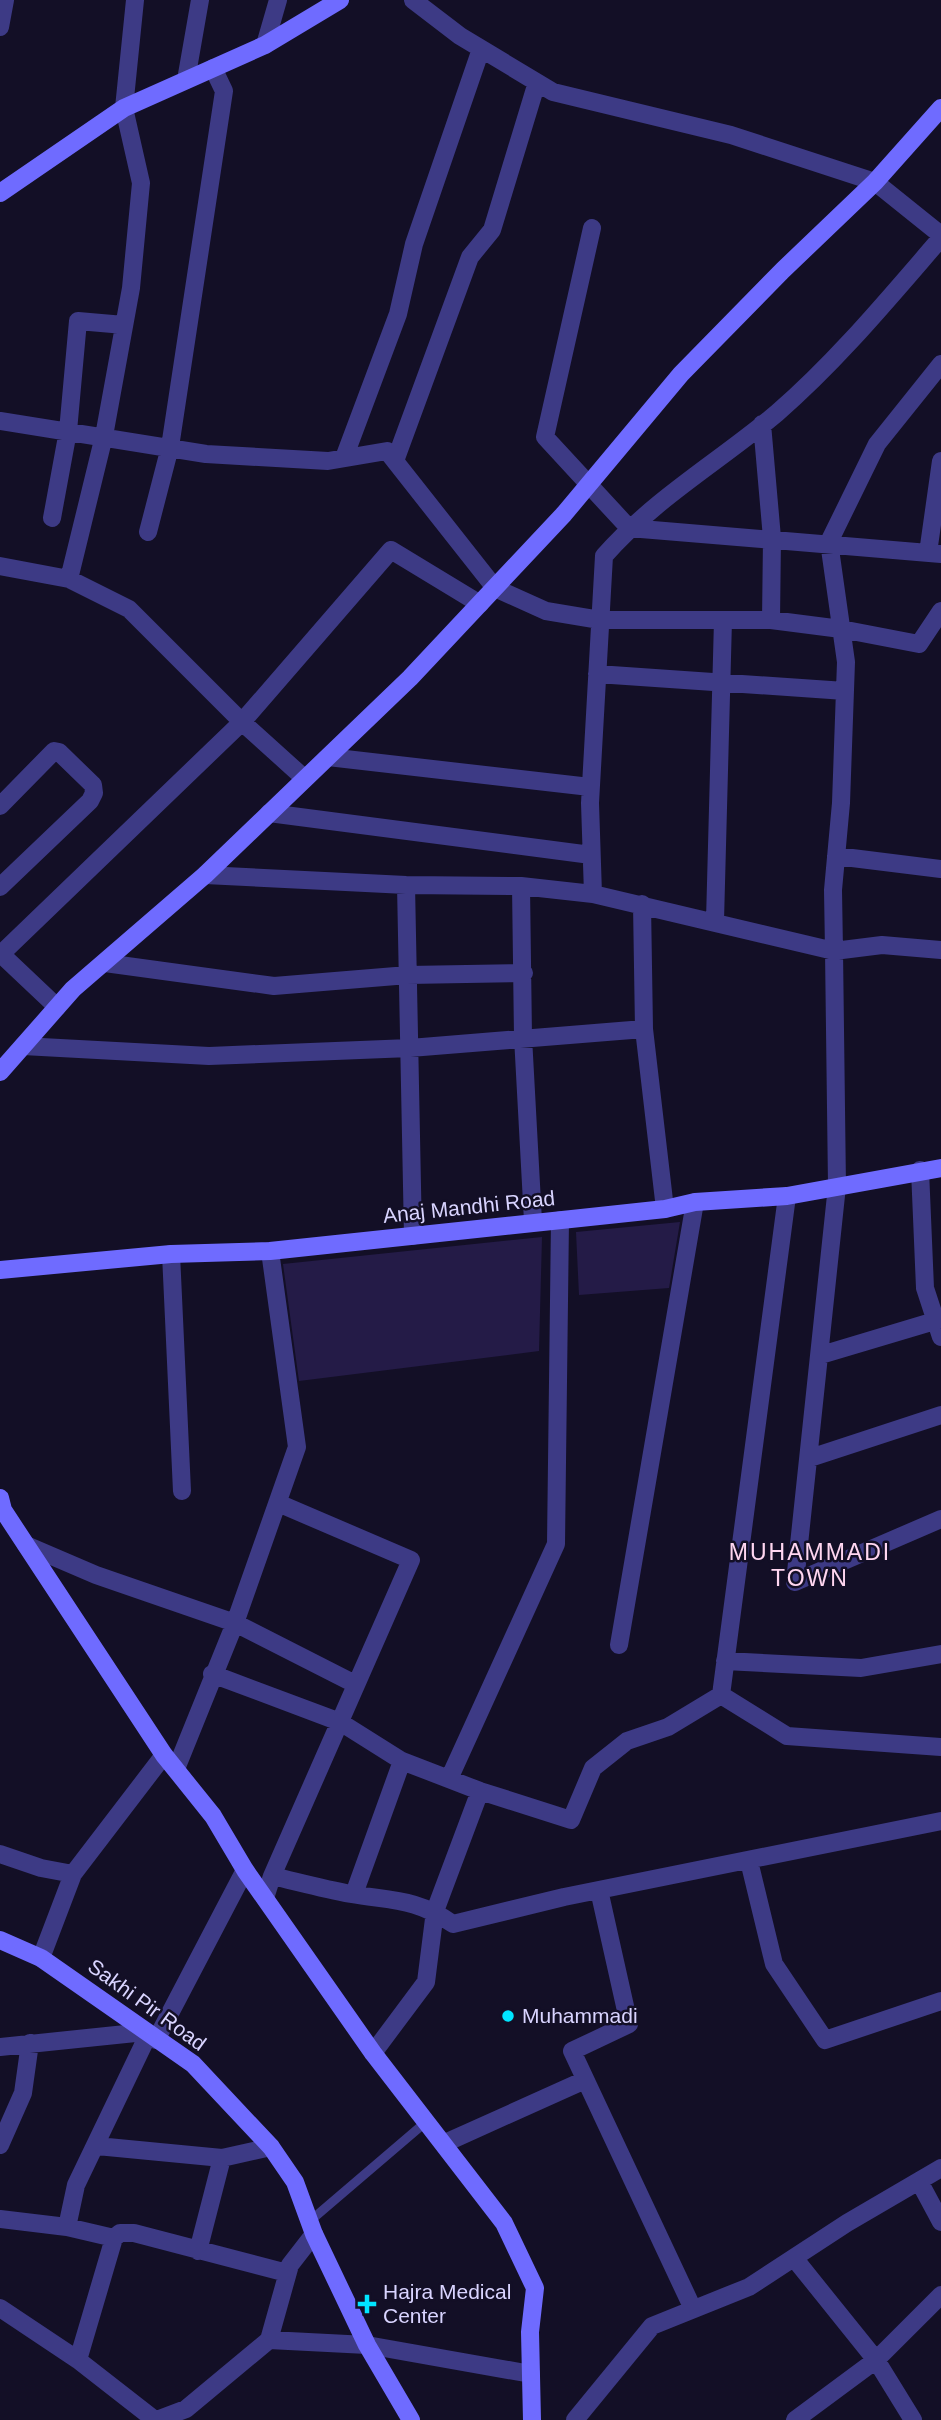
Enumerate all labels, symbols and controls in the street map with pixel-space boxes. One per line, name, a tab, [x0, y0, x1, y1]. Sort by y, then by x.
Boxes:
street label: Anaj Mandhi Road	[382, 1186, 556, 1227]
district label: MUHAMMADI TOWN	[729, 1539, 891, 1591]
street label: Sakhi Pir Road	[84, 1954, 211, 2055]
place label: Muhammadi	[522, 2004, 638, 2027]
marker: Muhammadi	[500, 2008, 516, 2024]
place label: Hajra Medical Center	[383, 2280, 511, 2327]
marker: Hajra Medical Center	[357, 2294, 377, 2314]

